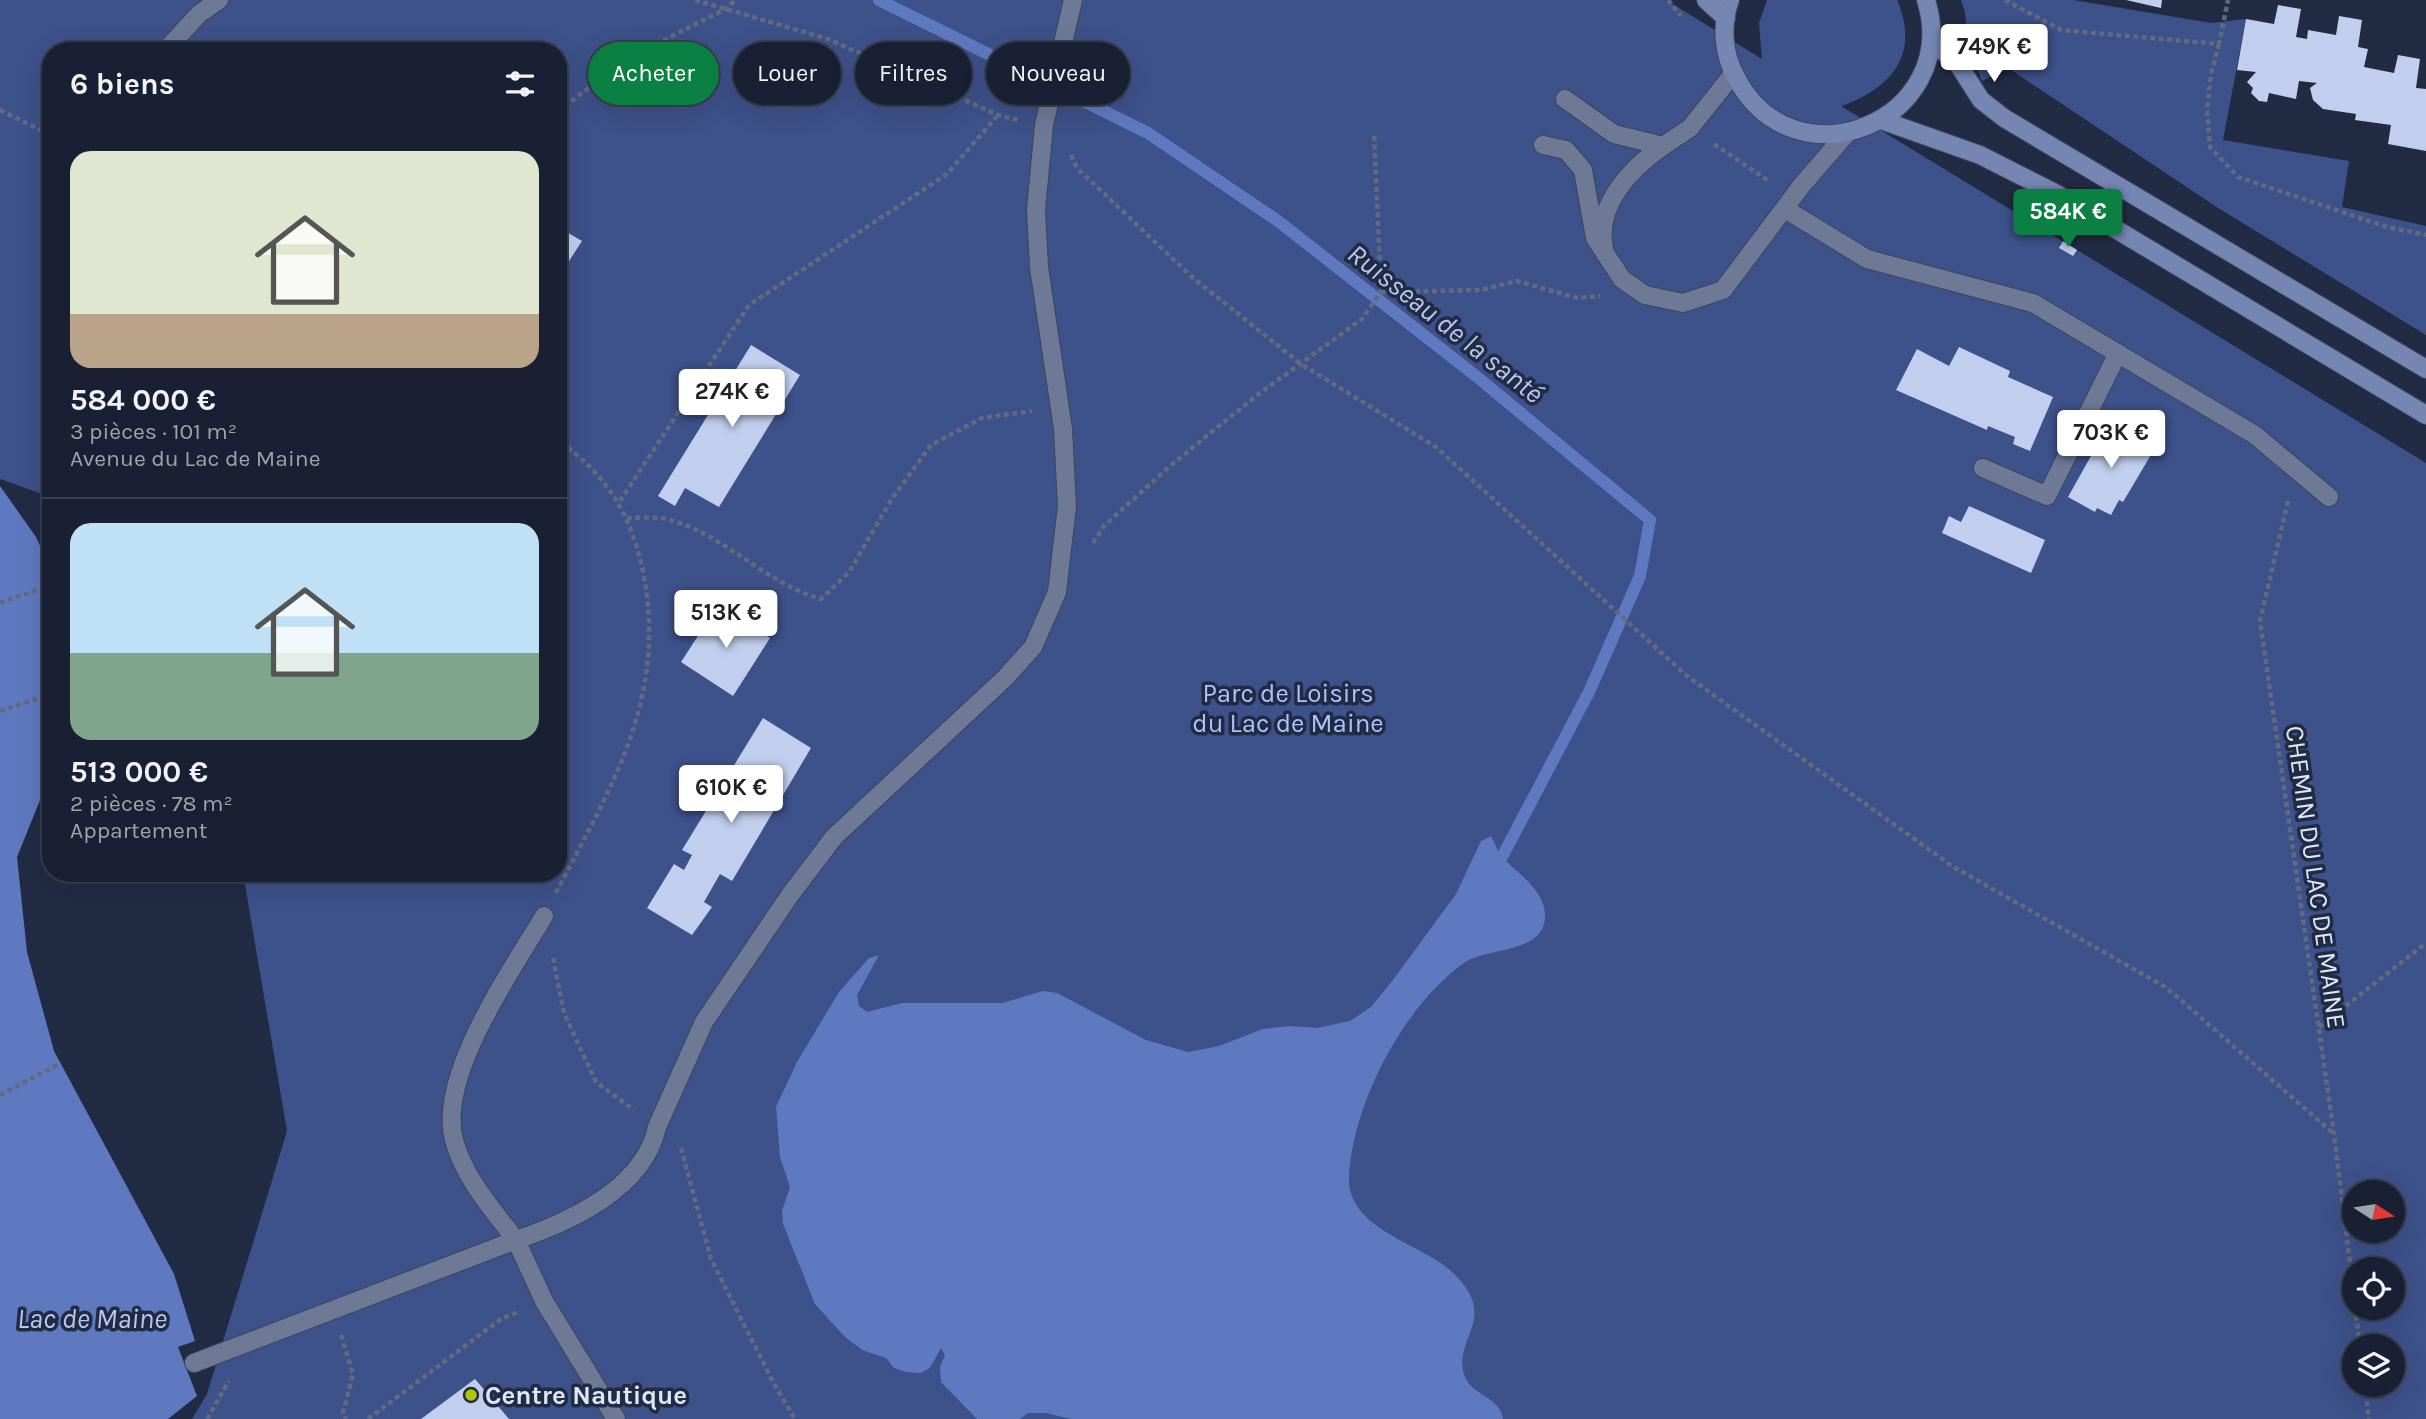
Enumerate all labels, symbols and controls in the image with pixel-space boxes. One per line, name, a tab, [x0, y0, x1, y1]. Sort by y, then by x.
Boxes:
pin: 749K €	[1937, 24, 2051, 84]
text: 749K €	[1957, 33, 2031, 60]
chip: Acheter	[588, 42, 719, 105]
chip: Louer	[733, 42, 841, 105]
chip: Filtres	[855, 42, 972, 105]
chip: Nouveau	[986, 42, 1130, 105]
icon: filters	[501, 65, 539, 103]
text: 6 biens	[70, 66, 174, 102]
pin: 584K €	[2011, 190, 2125, 249]
icon: home	[242, 197, 368, 323]
text: 584K €	[2029, 198, 2107, 225]
water label: Ruisseau de la santé	[1341, 237, 1550, 410]
pin: 274K €	[675, 370, 789, 429]
text: 274K €	[695, 378, 769, 405]
text: 584 000 €	[70, 382, 216, 418]
pin: 703K €	[2054, 410, 2168, 470]
text: 3 pièces · 101 m²	[70, 418, 237, 445]
text: 703K €	[2073, 419, 2149, 446]
text: Avenue du Lac de Maine	[70, 445, 321, 472]
icon: home	[242, 569, 368, 695]
pin: 513K €	[669, 590, 783, 650]
text: 513K €	[690, 599, 762, 626]
park label: Parc de Loisirs du Lac de Maine	[1192, 678, 1384, 739]
street label: CHEMIN DU LAC DE MAINE	[2279, 724, 2352, 1030]
text: 513 000 €	[70, 754, 208, 790]
pin: 610K €	[674, 766, 788, 825]
text: 610K €	[695, 774, 767, 801]
text: 2 pièces · 78 m²	[70, 790, 233, 817]
text: Appartement	[70, 817, 207, 844]
north arrow	[2342, 1180, 2404, 1242]
map controls	[2342, 1180, 2405, 1397]
button: locate	[2342, 1257, 2405, 1320]
water label: Lac de Maine	[17, 1302, 167, 1335]
button: layers	[2342, 1334, 2405, 1397]
place label: Centre Nautique	[485, 1380, 687, 1411]
marker: Centre Nautique	[463, 1387, 479, 1403]

